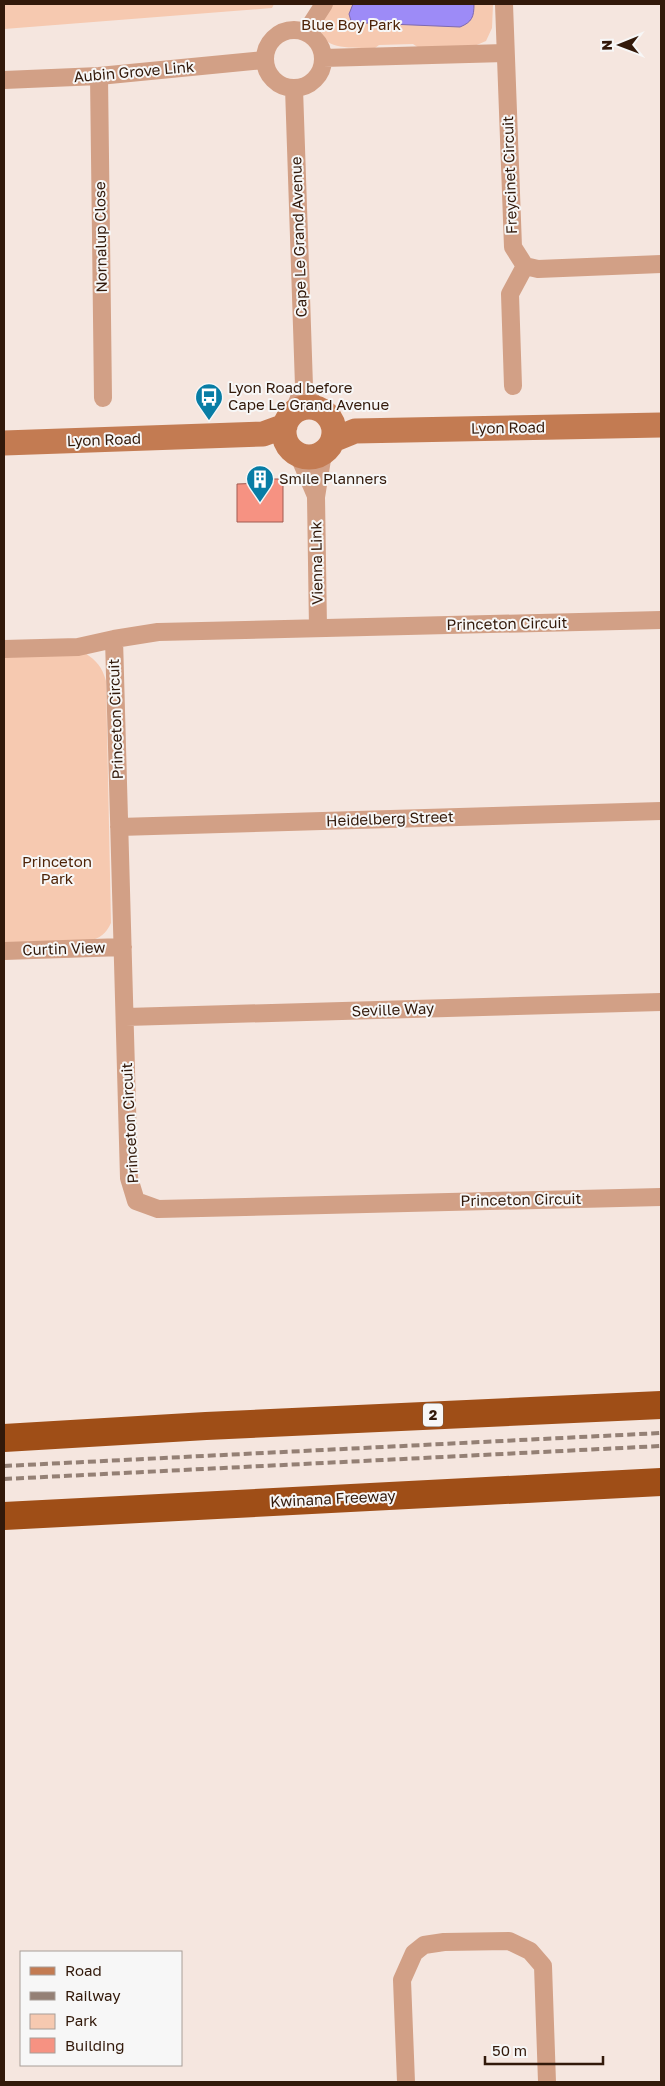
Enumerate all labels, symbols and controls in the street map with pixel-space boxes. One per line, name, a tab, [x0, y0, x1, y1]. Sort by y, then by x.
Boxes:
park label: Blue Boy Park	[301, 15, 401, 33]
north arrow	[595, 20, 645, 70]
text: N	[598, 40, 615, 51]
street label: Aubin Grove Link	[73, 57, 195, 85]
street label: Freycinet Circuit	[498, 116, 520, 234]
street label: Cape Le Grand Avenue	[286, 156, 310, 318]
street label: Nornalup Close	[90, 181, 110, 293]
place label: Lyon Road before Cape Le Grand Avenue	[228, 378, 389, 413]
bus stop icon: Lyon Road before Cape Le Grand Avenue	[194, 382, 224, 421]
street label: Lyon Road	[471, 417, 545, 437]
street label: Lyon Road	[67, 429, 141, 449]
building icon: Smile Planners	[245, 464, 275, 503]
place label: Smile Planners	[279, 469, 387, 487]
street label: Vienna Link	[306, 520, 326, 605]
street label: Princeton Circuit	[446, 613, 568, 633]
street label: Princeton Circuit	[104, 658, 126, 780]
street label: Heidelberg Street	[326, 807, 454, 829]
park label: Princeton Park	[22, 852, 92, 887]
street label: Curtin View	[22, 938, 106, 958]
street label: Seville Way	[351, 999, 435, 1019]
street label: Princeton Circuit	[117, 1062, 141, 1184]
street label: Princeton Circuit	[460, 1189, 582, 1209]
road number: 2	[423, 1404, 443, 1426]
street label: Kwinana Freeway	[270, 1486, 397, 1510]
legend	[20, 1951, 182, 2066]
text: Road	[65, 1961, 102, 1979]
text: Railway	[65, 1986, 121, 2004]
text: Park	[65, 2011, 98, 2029]
scale bar	[485, 2034, 602, 2066]
text: Building	[65, 2036, 125, 2054]
text: 50 m	[492, 2041, 527, 2059]

